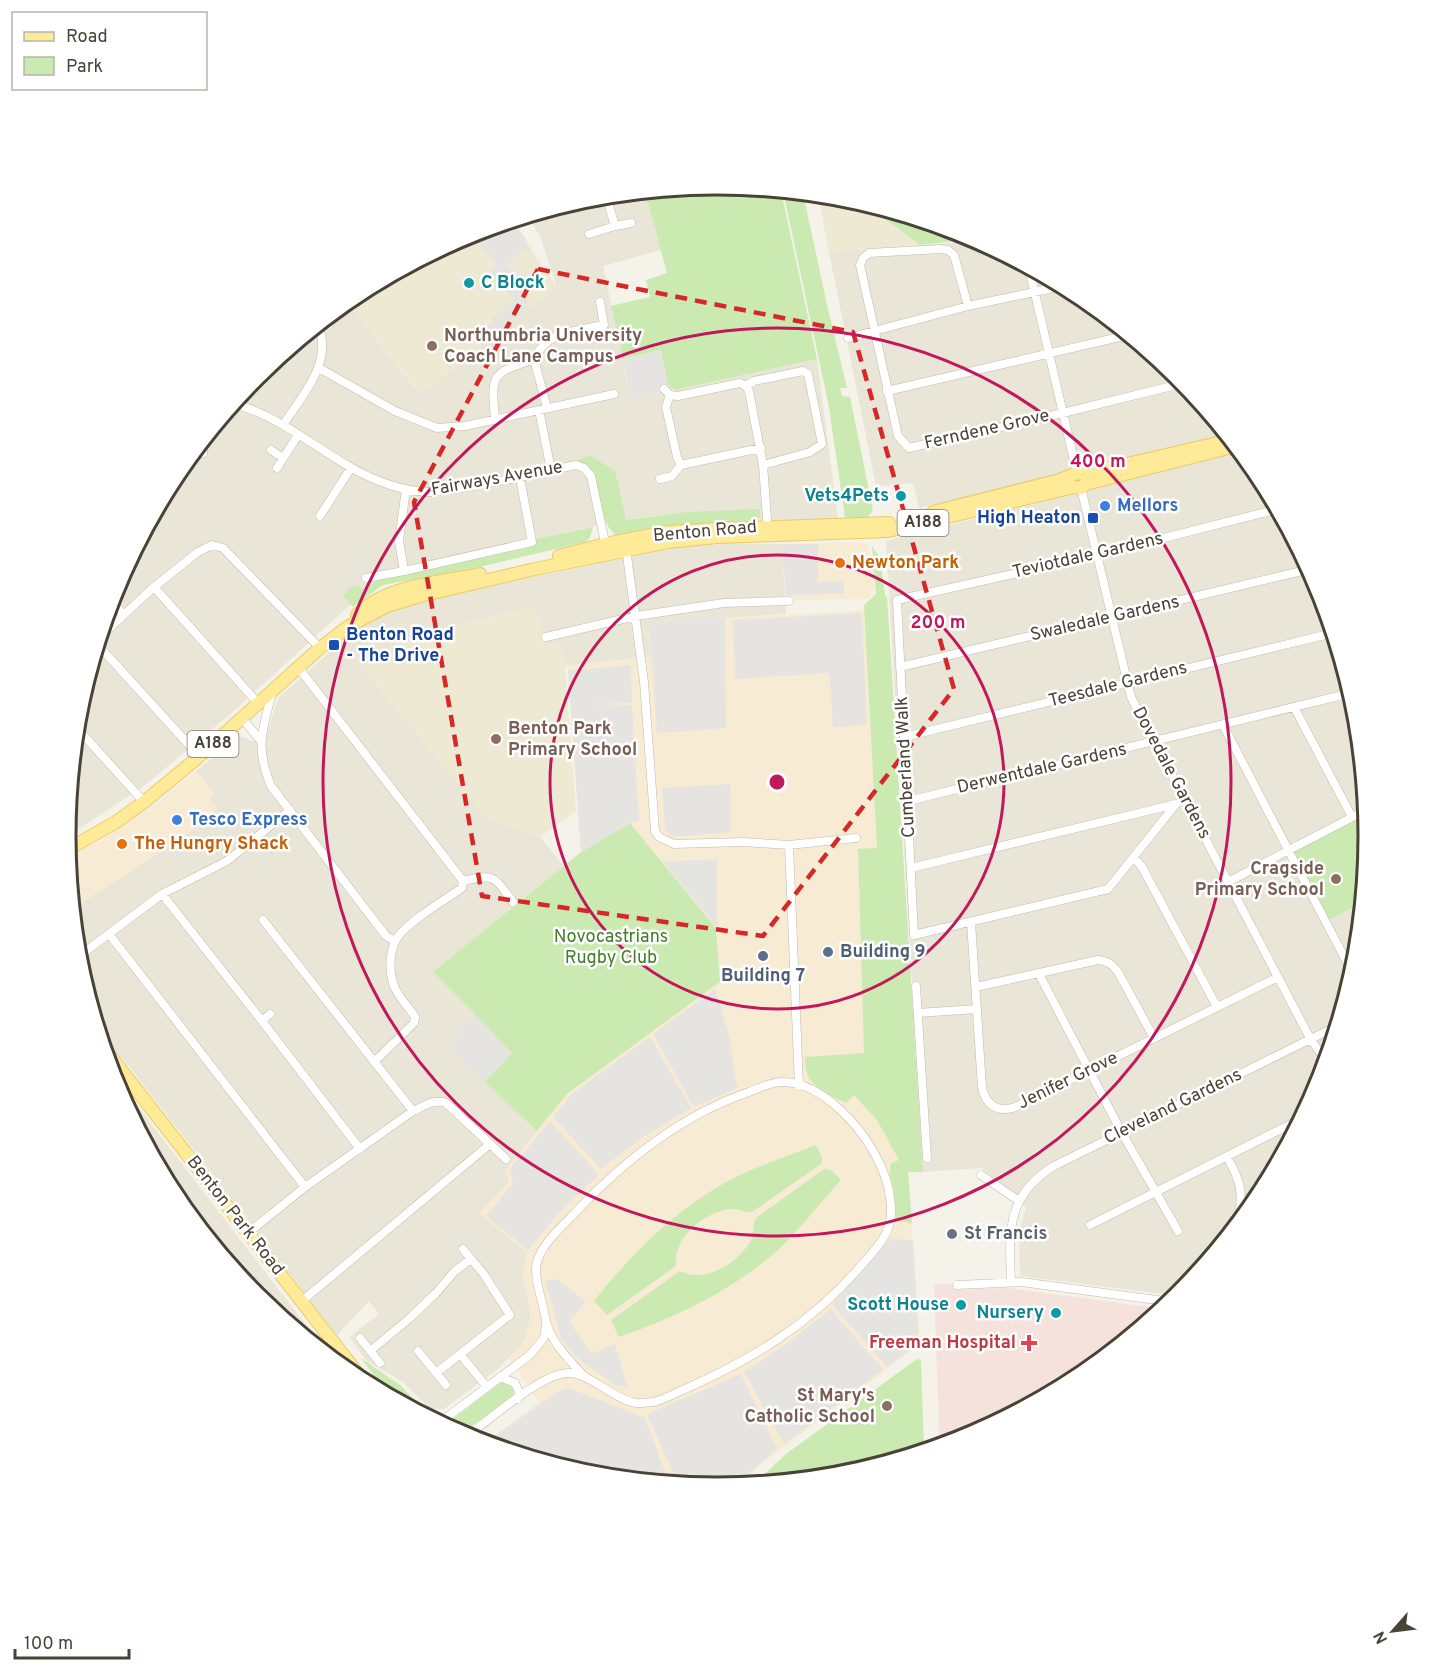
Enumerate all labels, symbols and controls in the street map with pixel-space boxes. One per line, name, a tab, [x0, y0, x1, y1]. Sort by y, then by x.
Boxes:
legend	[12, 12, 207, 90]
text: Road	[66, 26, 108, 49]
text: Park	[66, 56, 103, 79]
place label: C Block	[481, 272, 545, 295]
marker: C Block	[462, 276, 476, 290]
place label: Northumbria University Coach Lane Campus	[444, 325, 642, 369]
marker: Northumbria University Coach Lane Campus	[425, 339, 439, 353]
street label: Ferndene Grove	[922, 404, 1052, 456]
text: 400 m	[1070, 451, 1126, 474]
street label: Fairways Avenue	[429, 456, 565, 502]
place label: Vets4Pets	[804, 485, 889, 508]
marker: Vets4Pets	[894, 489, 908, 503]
place label: Mellors	[1117, 495, 1178, 518]
marker: Mellors	[1098, 499, 1112, 513]
place label: High Heaton	[977, 507, 1081, 530]
road number: A188	[898, 510, 948, 536]
marker: High Heaton	[1086, 511, 1100, 525]
street label: Benton Road	[652, 516, 758, 548]
street label: Teviotdale Gardens	[1010, 527, 1166, 585]
place label: Newton Park	[852, 552, 959, 575]
marker: Newton Park	[833, 556, 847, 570]
street label: Swaledale Gardens	[1028, 591, 1182, 647]
text: 200 m	[910, 612, 966, 635]
place label: Benton Road - The Drive	[346, 624, 454, 668]
marker: Benton Road - The Drive	[327, 638, 341, 652]
street label: Teesdale Gardens	[1046, 657, 1190, 713]
street label: Cumberland Walk	[891, 696, 921, 838]
street label: Dovedale Gardens	[1126, 703, 1216, 843]
place label: Benton Park Primary School	[508, 718, 637, 762]
road number: A188	[188, 731, 238, 757]
marker: Benton Park Primary School	[489, 732, 503, 746]
street label: Derwentdale Gardens	[955, 738, 1129, 800]
centre of rings	[767, 772, 787, 792]
place label: Tesco Express	[189, 809, 308, 832]
marker: Tesco Express	[170, 813, 184, 827]
place label: The Hungry Shack	[134, 833, 289, 856]
marker: The Hungry Shack	[115, 837, 129, 851]
place label: Cragside Primary School	[1195, 858, 1324, 902]
marker: Cragside Primary School	[1329, 872, 1343, 886]
park label: Novocastrians Rugby Club	[554, 926, 668, 970]
place label: Building 9	[840, 941, 926, 964]
marker: Building 9	[821, 945, 835, 959]
marker: Building 7	[756, 949, 770, 963]
place label: Building 7	[721, 965, 805, 988]
street label: Jenifer Grove	[1014, 1047, 1122, 1115]
street label: Cleveland Gardens	[1100, 1064, 1246, 1150]
street label: Benton Park Road	[181, 1152, 289, 1280]
place label: St Francis	[964, 1223, 1047, 1246]
marker: St Francis	[945, 1227, 959, 1241]
place label: Scott House	[847, 1294, 949, 1317]
marker: Scott House	[954, 1298, 968, 1312]
place label: Nursery	[976, 1302, 1044, 1325]
marker: Nursery	[1049, 1306, 1063, 1320]
place label: Freeman Hospital	[869, 1332, 1016, 1355]
marker: Freeman Hospital	[1020, 1334, 1038, 1352]
place label: St Mary's Catholic School	[745, 1385, 875, 1429]
marker: St Mary's Catholic School	[880, 1399, 894, 1413]
north arrow	[1363, 1601, 1423, 1661]
scale bar	[15, 1622, 129, 1660]
text: N	[1370, 1627, 1393, 1647]
text: 100 m	[24, 1633, 73, 1656]

